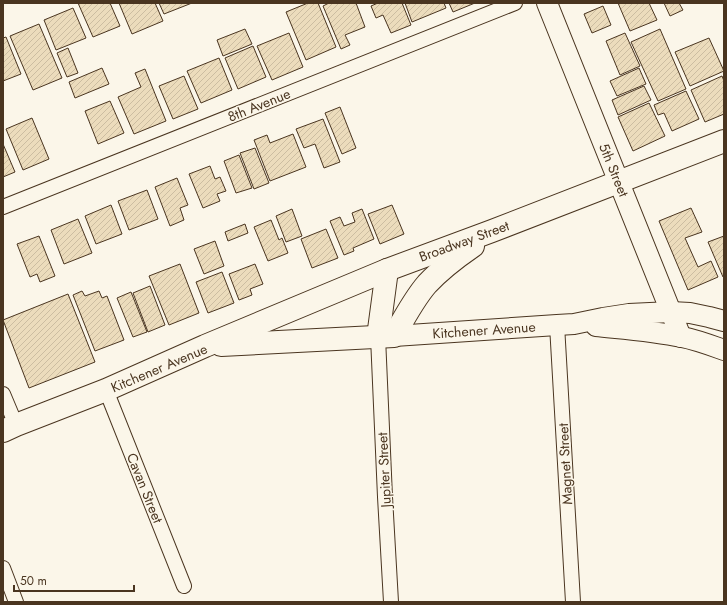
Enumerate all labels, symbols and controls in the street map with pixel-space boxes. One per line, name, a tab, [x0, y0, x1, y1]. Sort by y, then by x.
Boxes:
street label: 8th Avenue	[225, 83, 293, 127]
street label: 5th Street	[594, 140, 634, 200]
street label: Broadway Street	[416, 215, 513, 267]
street label: Kitchener Avenue	[432, 316, 536, 344]
street label: Kitchener Avenue	[108, 339, 210, 397]
street label: Magnet Street	[553, 422, 577, 505]
street label: Jupiter Street	[372, 431, 396, 510]
street label: Cavan Street	[122, 450, 168, 527]
scale bar	[14, 567, 134, 593]
text: 50 m	[20, 572, 47, 590]

